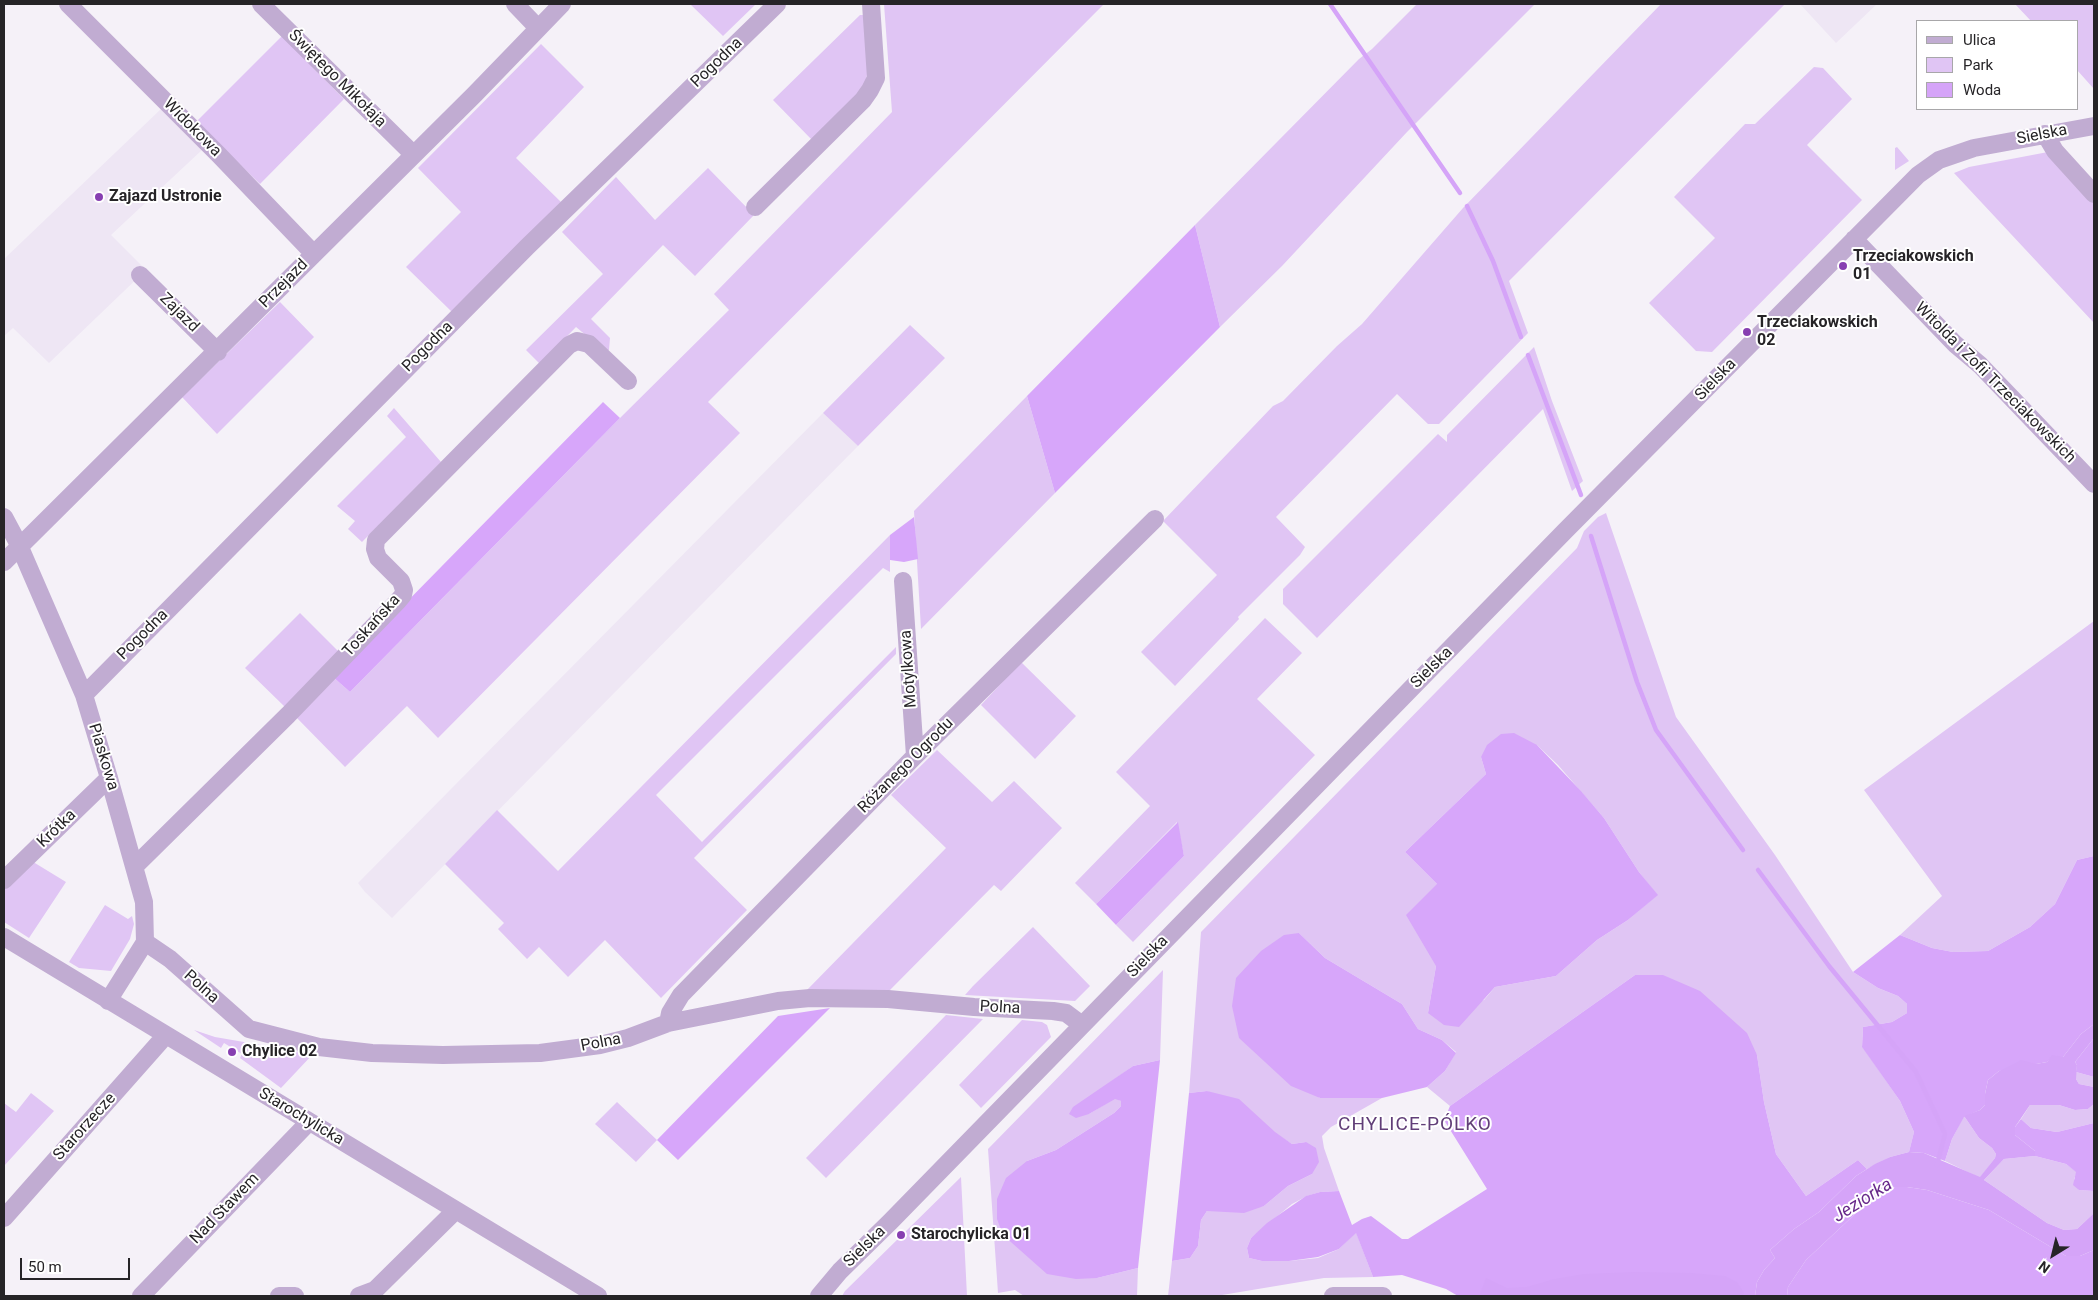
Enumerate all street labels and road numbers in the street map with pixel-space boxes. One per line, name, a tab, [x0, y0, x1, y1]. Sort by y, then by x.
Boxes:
street label: Świętego Mikołaja	[284, 26, 390, 132]
street label: Pogodna	[687, 34, 747, 92]
street label: Widokowa	[159, 95, 225, 161]
street label: Sielska	[2015, 121, 2069, 149]
street label: Przejazd	[256, 256, 312, 312]
street label: Zajazd	[155, 289, 203, 337]
street label: Witolda i Zofii Trzeciakowskich	[1911, 299, 2079, 467]
street label: Pogodna	[399, 318, 457, 376]
street label: Sielska	[1691, 355, 1741, 405]
street label: Toskańska	[339, 591, 405, 661]
street label: Pogodna	[114, 606, 172, 664]
street label: Motylkowa	[897, 630, 921, 708]
street label: Sielska	[1407, 643, 1457, 693]
street label: Różanego Ogrodu	[854, 714, 958, 818]
street label: Piaskowa	[84, 721, 122, 793]
street label: Krótka	[34, 806, 80, 852]
street label: Sielska	[1123, 932, 1173, 982]
street label: Polna	[180, 966, 222, 1008]
street label: Polna	[979, 997, 1021, 1019]
street label: Polna	[579, 1030, 623, 1056]
street label: Starochylicka	[255, 1084, 347, 1150]
street label: Starorzecze	[50, 1089, 120, 1165]
street label: Nad Stawem	[186, 1170, 264, 1248]
street label: Sielska	[840, 1222, 890, 1272]

